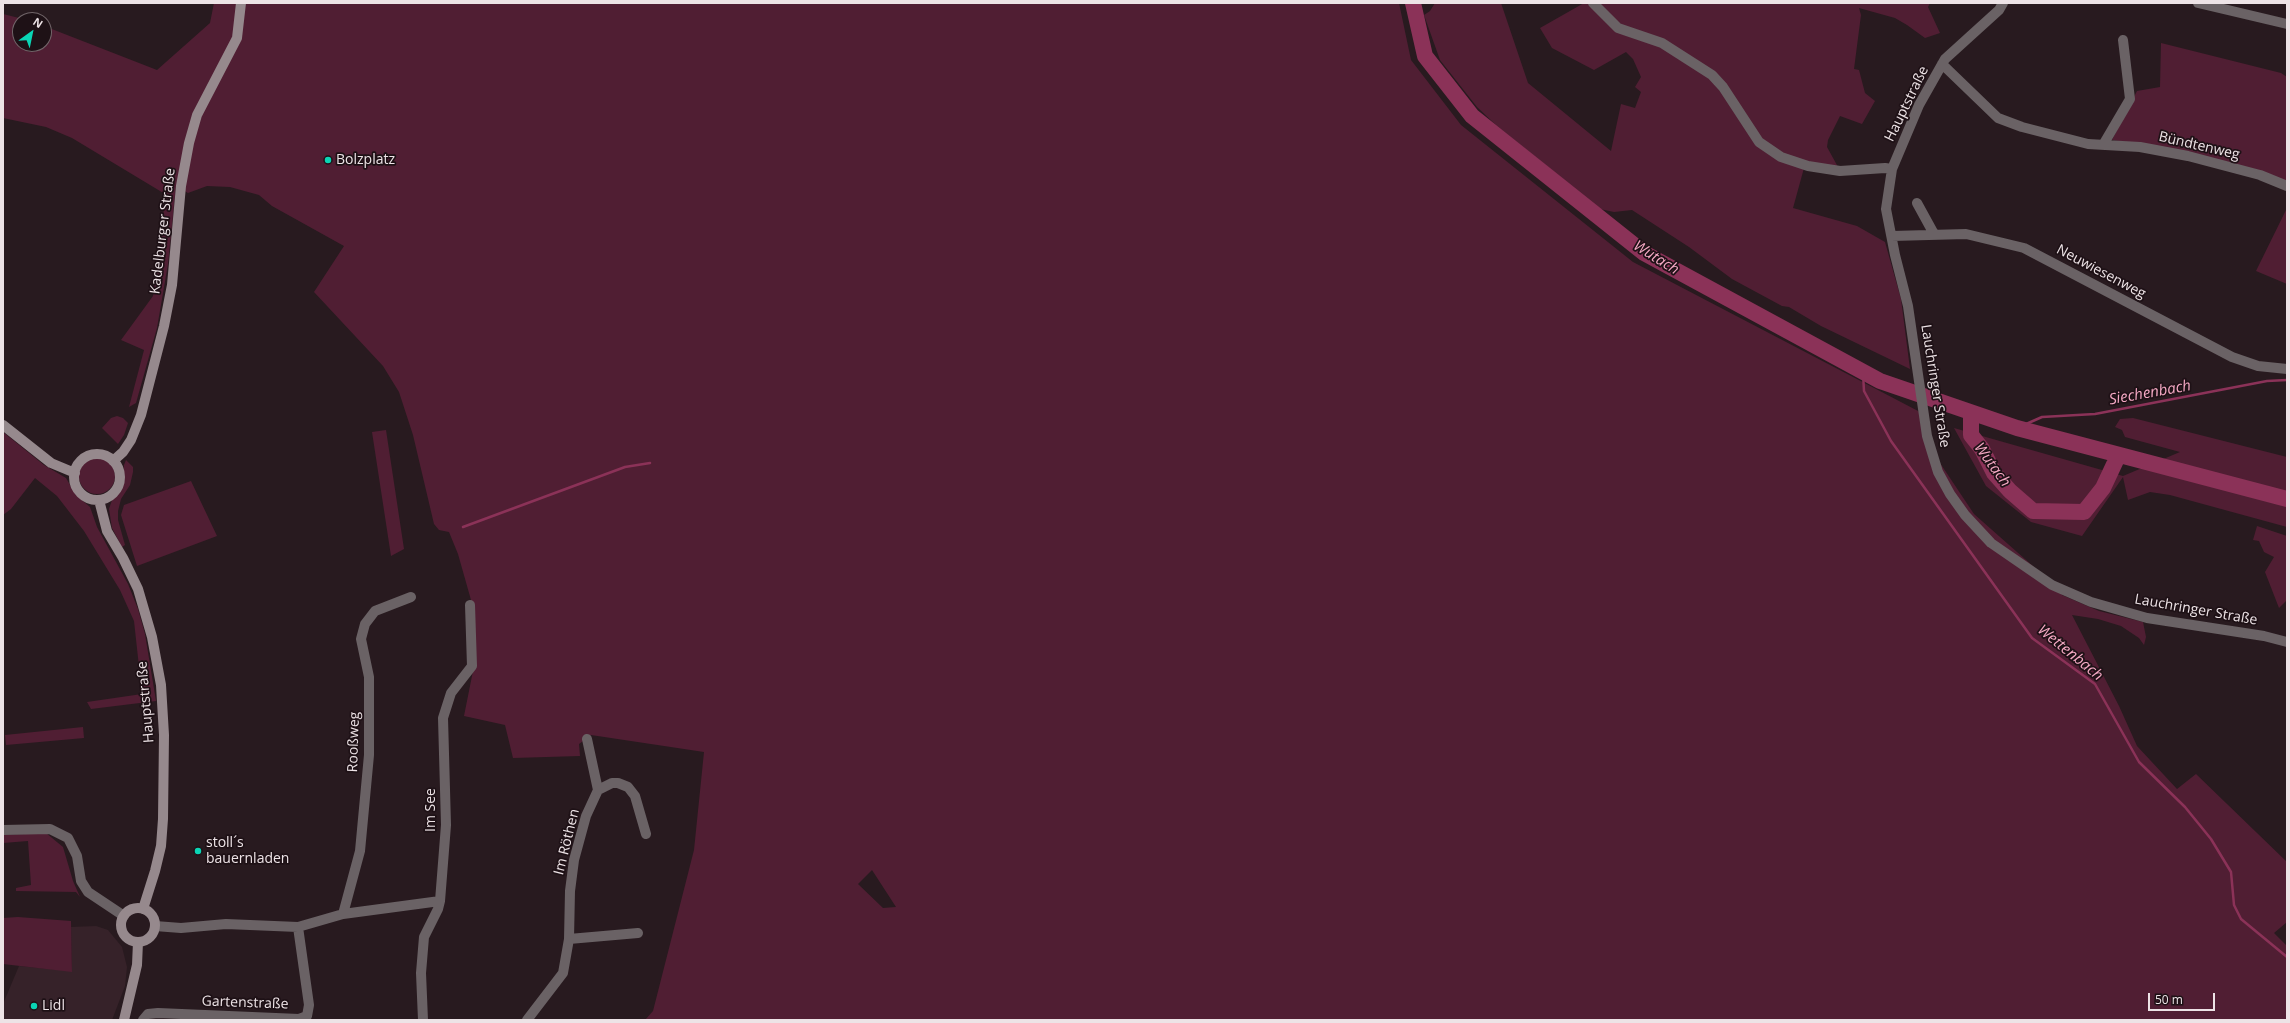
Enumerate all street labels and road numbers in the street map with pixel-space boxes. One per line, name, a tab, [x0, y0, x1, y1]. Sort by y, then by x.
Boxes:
street label: Hauptstraße	[1881, 63, 1933, 145]
street label: Bündtenweg	[2157, 129, 2241, 163]
street label: Kadelburger Straße	[147, 167, 179, 295]
street label: Neuwiesenweg	[2053, 241, 2149, 303]
street label: Lauchringer Straße	[1917, 323, 1953, 449]
street label: Lauchringer Straße	[2133, 591, 2259, 629]
street label: Hauptstraße	[134, 660, 158, 744]
street label: Rooßweg	[345, 711, 363, 773]
street label: Im See	[423, 788, 439, 832]
street label: Im Röthen	[551, 807, 583, 877]
street label: Gartenstraße	[201, 993, 289, 1013]

